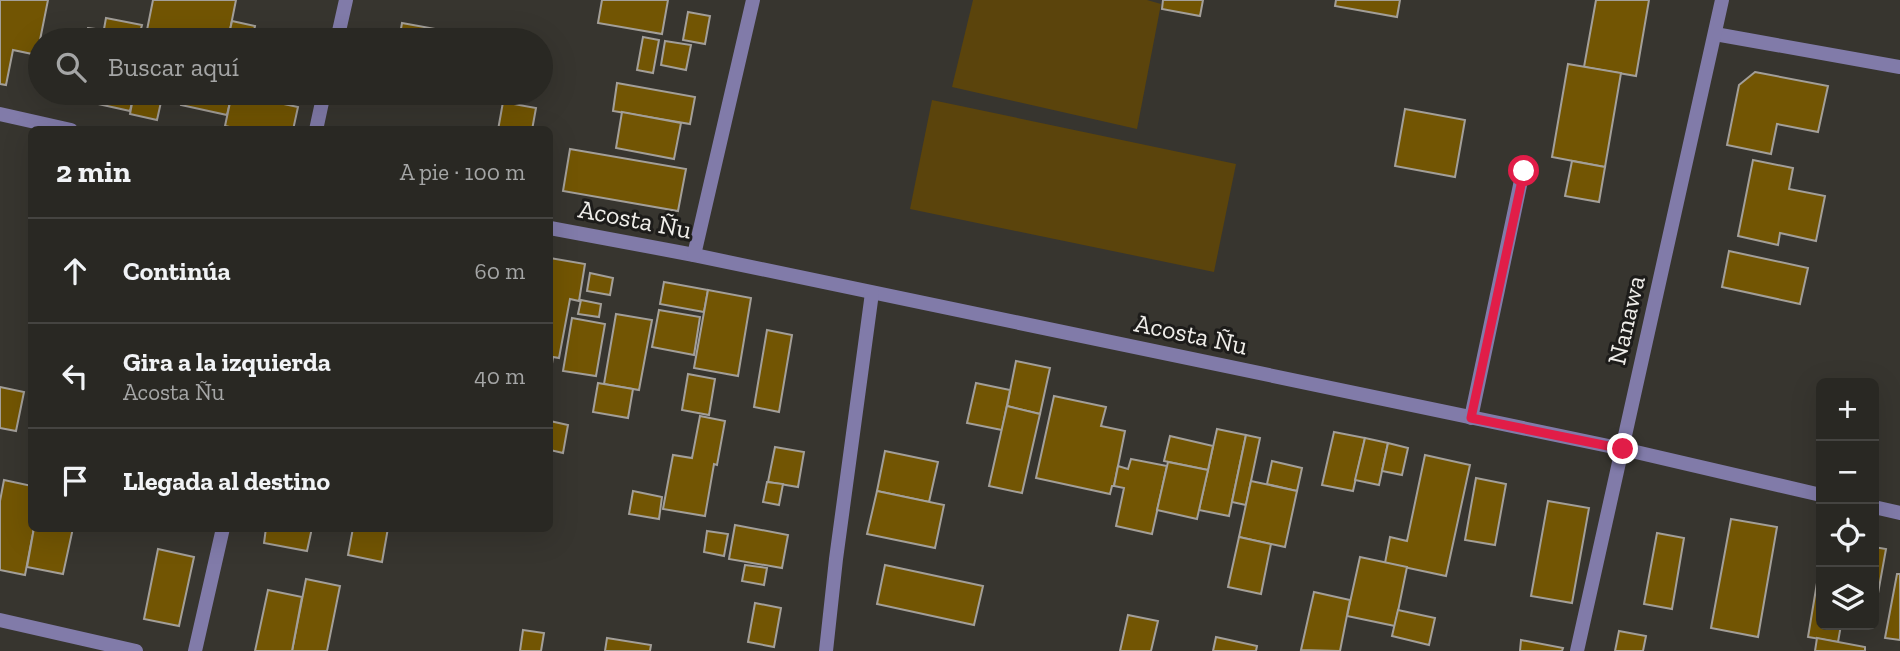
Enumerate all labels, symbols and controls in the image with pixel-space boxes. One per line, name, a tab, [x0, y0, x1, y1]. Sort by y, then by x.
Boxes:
search box	[28, 28, 553, 105]
icon: search	[52, 48, 90, 86]
text: Buscar aquí	[108, 51, 239, 83]
text: 2 min	[56, 154, 131, 190]
route start	[1508, 155, 1539, 186]
text: A pie · 100 m	[400, 158, 525, 186]
street label: Acosta Ñu	[576, 192, 695, 246]
icon: ahead	[56, 252, 94, 290]
text: Continúa	[123, 255, 231, 287]
text: 60 m	[474, 257, 525, 285]
street label: Nanawa	[1600, 272, 1652, 368]
street label: Acosta Ñu	[1132, 306, 1251, 362]
text: Gira a la izquierda	[123, 346, 331, 378]
icon: left	[56, 357, 94, 395]
text: 40 m	[474, 362, 525, 390]
text: Acosta Ñu	[123, 378, 224, 406]
map controls	[1816, 378, 1879, 630]
button: +	[1816, 378, 1879, 441]
route end	[1607, 433, 1638, 464]
button: −	[1816, 441, 1879, 504]
icon: arrive	[56, 462, 94, 500]
text: Llegada al destino	[123, 465, 330, 497]
button: locate	[1816, 504, 1879, 567]
button: layers	[1816, 567, 1879, 630]

